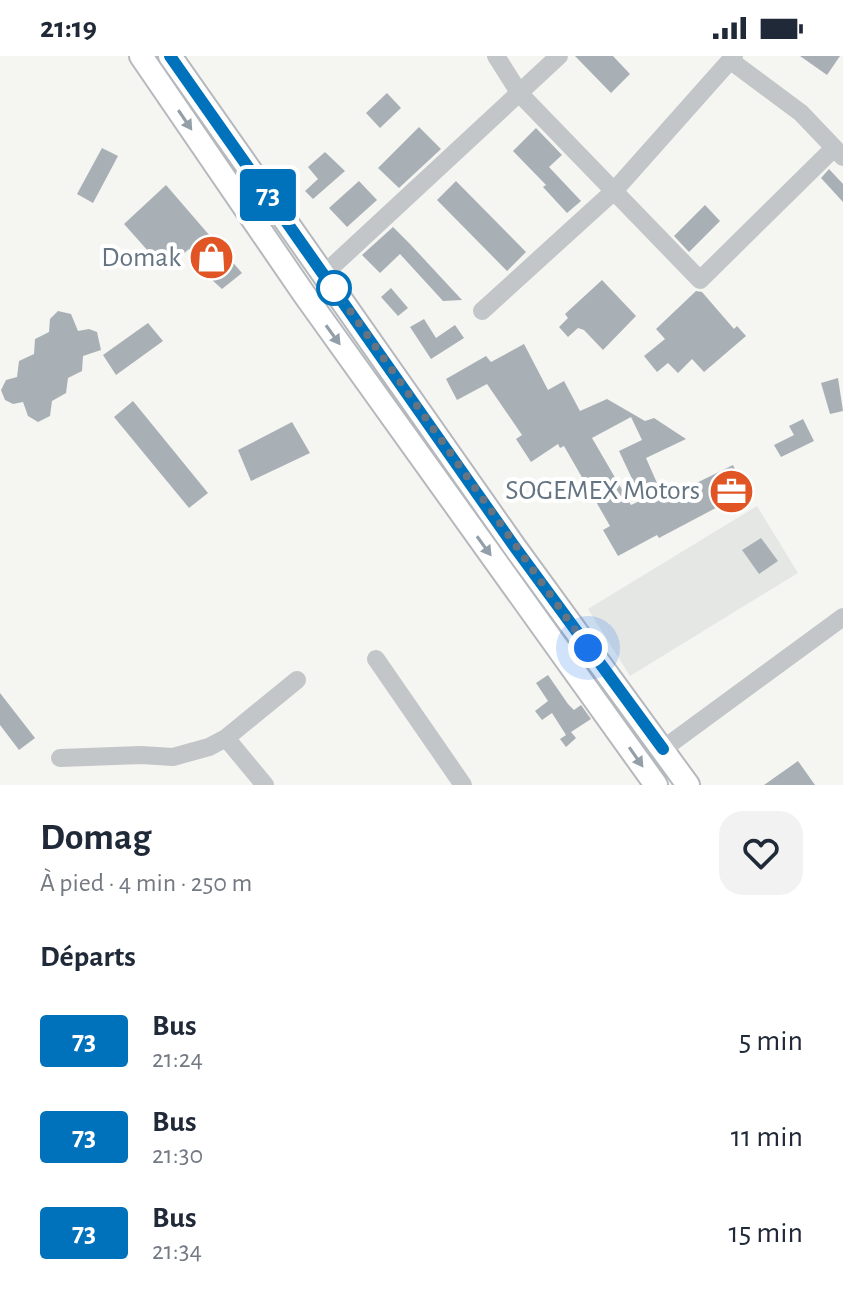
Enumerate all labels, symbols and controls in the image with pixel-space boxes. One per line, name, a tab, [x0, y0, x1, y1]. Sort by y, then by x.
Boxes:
text: 21:19	[40, 13, 97, 43]
one-way arrow	[177, 110, 192, 131]
line badge: 73	[232, 169, 304, 221]
text: 73	[256, 181, 280, 209]
shop icon: Domak	[188, 234, 236, 282]
place label: Domak	[101, 244, 181, 272]
unlabelled marker	[317, 271, 351, 305]
one-way arrow	[325, 324, 340, 345]
office icon: SOGEMEX Motors	[707, 467, 755, 515]
place label: SOGEMEX Motors	[505, 477, 700, 505]
one-way arrow	[476, 535, 492, 556]
your location	[568, 628, 608, 668]
one-way arrow	[628, 746, 644, 768]
button: heart	[719, 811, 803, 895]
text: Domag	[40, 819, 151, 857]
text: À pied · 4 min · 250 m	[40, 870, 252, 896]
text: Départs	[40, 942, 136, 972]
text: Bus	[152, 1011, 197, 1041]
text: 5 min	[739, 1026, 803, 1056]
text: 73	[72, 1027, 96, 1055]
text: 21:24	[152, 1046, 203, 1072]
text: Bus	[152, 1107, 197, 1137]
text: 11 min	[731, 1122, 803, 1152]
text: 73	[72, 1123, 96, 1151]
text: 21:30	[152, 1142, 203, 1168]
text: Bus	[152, 1203, 197, 1233]
text: 15 min	[728, 1218, 803, 1248]
text: 73	[72, 1219, 96, 1247]
text: 21:34	[152, 1238, 202, 1264]

